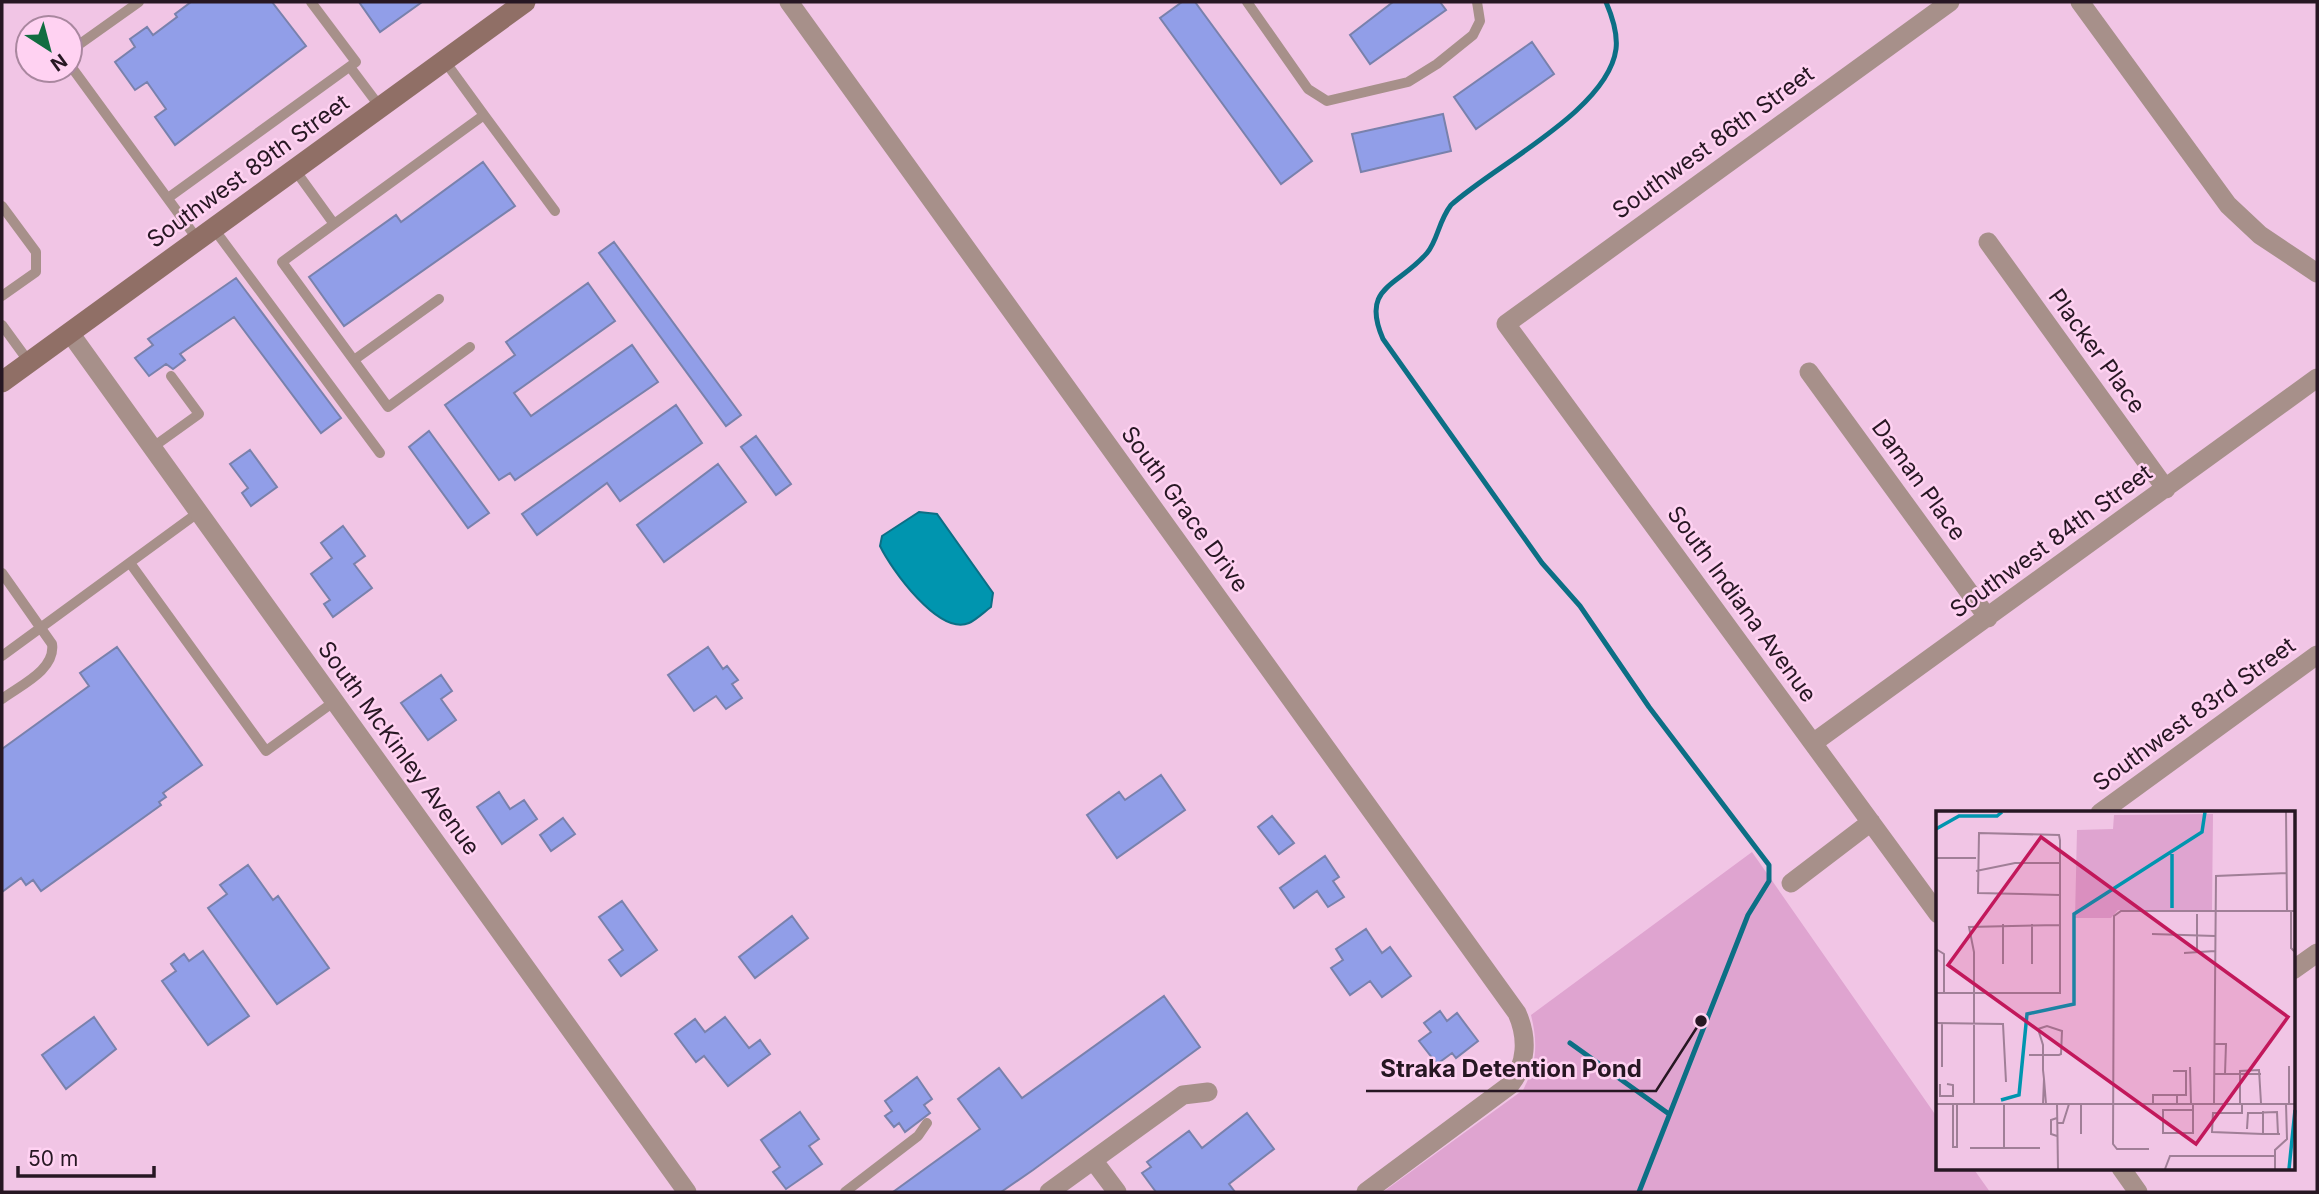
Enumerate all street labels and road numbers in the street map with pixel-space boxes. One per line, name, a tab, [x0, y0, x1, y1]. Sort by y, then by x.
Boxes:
street label: Southwest 86th Street	[1607, 59, 1820, 225]
street label: Southwest 89th Street	[142, 88, 355, 254]
street label: Placker Place	[2043, 283, 2151, 419]
street label: Daman Place	[1866, 414, 1972, 546]
street label: South Grace Drive	[1115, 420, 1255, 598]
street label: Southwest 84th Street	[1945, 458, 2158, 624]
street label: South Indiana Avenue	[1661, 500, 1823, 708]
street label: Southwest 83rd Street	[2087, 631, 2301, 797]
street label: South McKinley Avenue	[312, 636, 486, 860]

